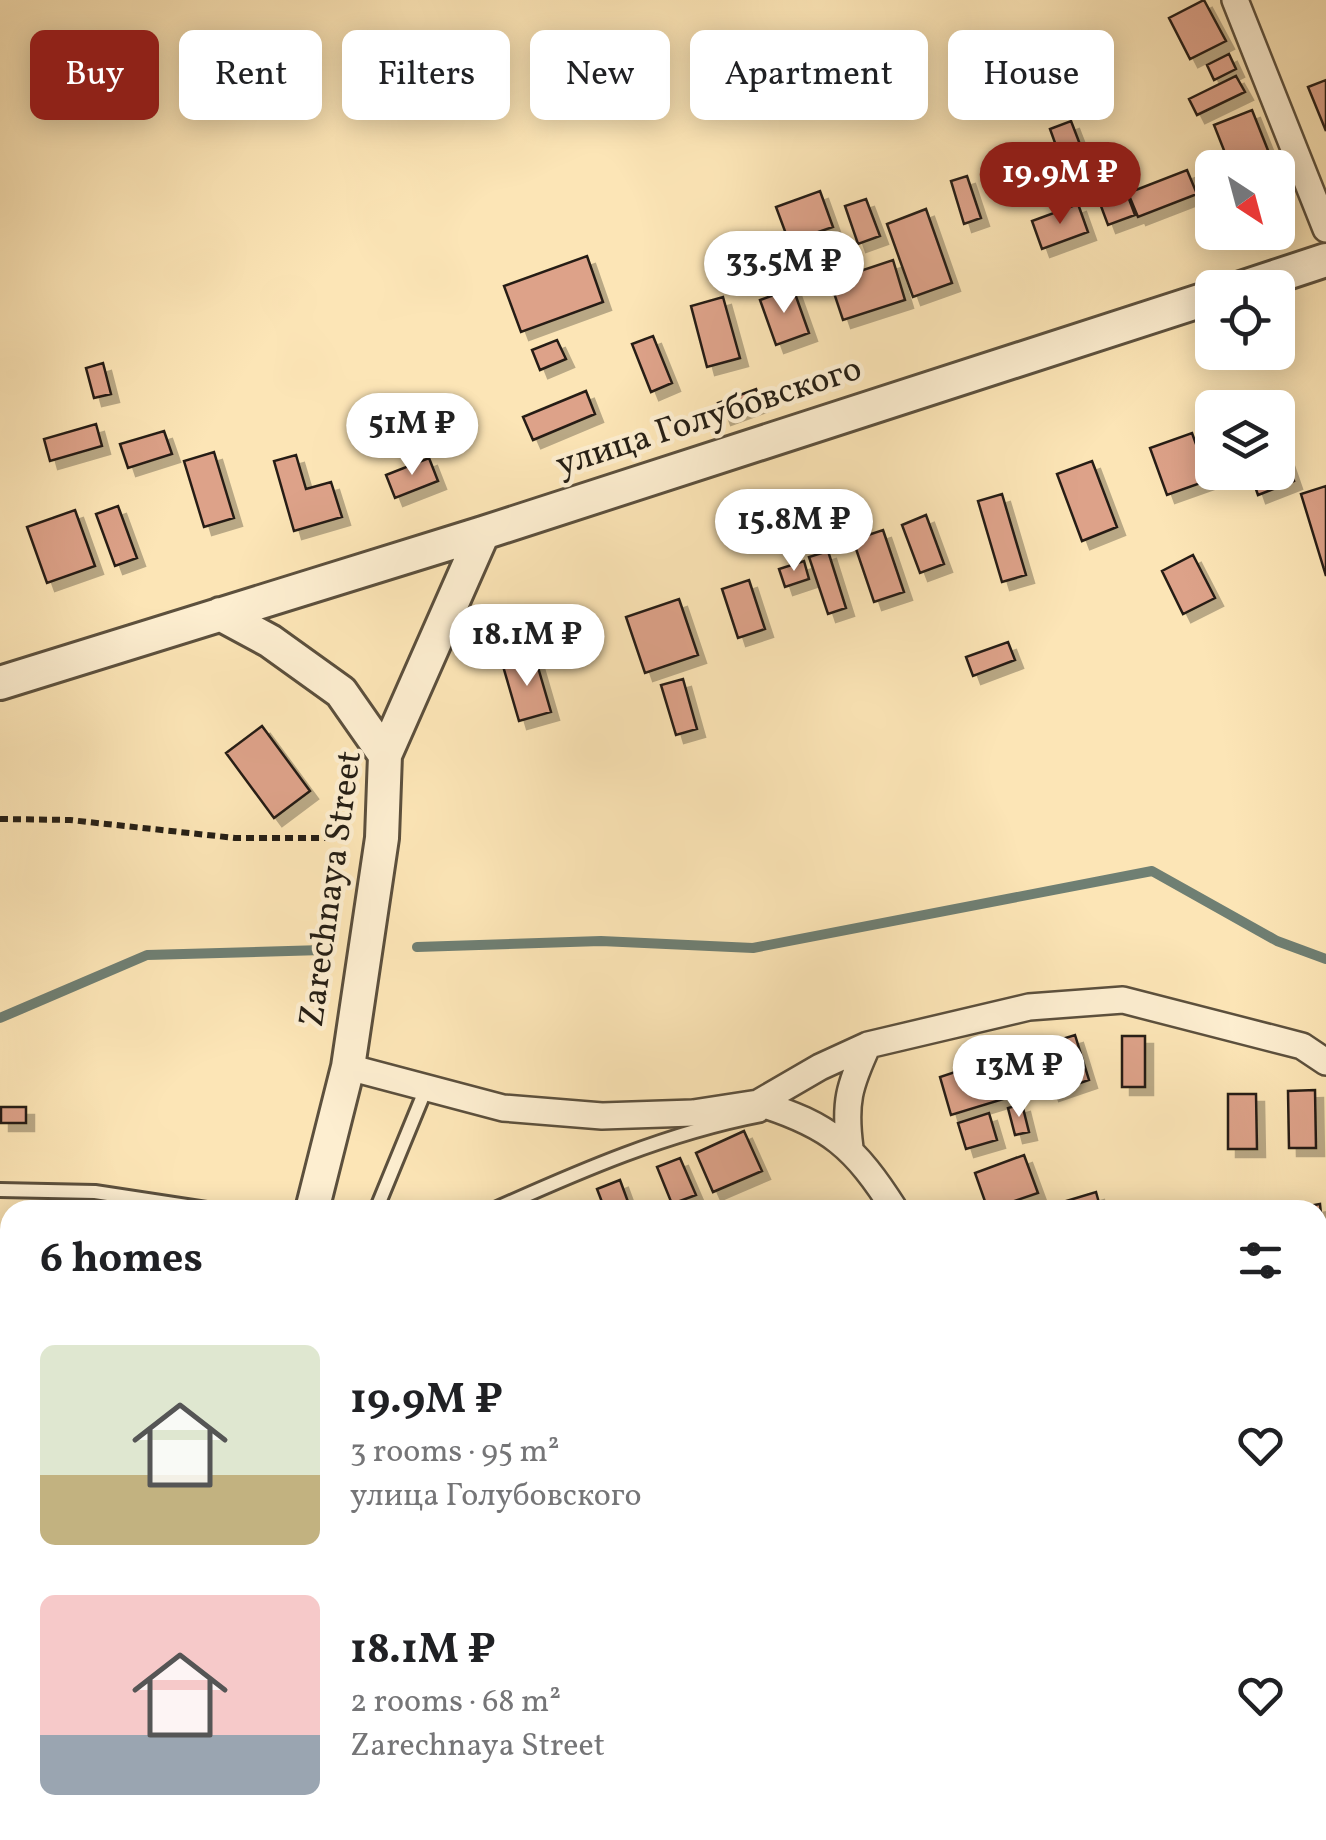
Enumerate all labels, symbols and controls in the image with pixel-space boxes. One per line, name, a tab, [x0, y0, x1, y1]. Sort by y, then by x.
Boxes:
chip: Buy	[30, 30, 159, 120]
chip: Rent	[179, 30, 322, 120]
chip: Filters	[342, 30, 510, 120]
chip: New	[530, 30, 670, 120]
chip: Apartment	[690, 30, 928, 120]
chip: House	[948, 30, 1114, 120]
pin: 19.9M ₽	[968, 142, 1152, 227]
north arrow	[1195, 150, 1295, 250]
map controls	[1195, 150, 1295, 490]
text: 19.9M ₽	[1002, 152, 1118, 196]
pin: 33.5M ₽	[692, 231, 876, 316]
text: 33.5M ₽	[726, 241, 842, 285]
button: locate	[1195, 270, 1295, 370]
street label: улица Голубовского	[550, 346, 868, 490]
button: layers	[1195, 390, 1295, 490]
pin: 51M ₽	[342, 393, 482, 478]
text: 51M ₽	[368, 403, 456, 447]
pin: 15.8M ₽	[702, 489, 886, 574]
text: 15.8M ₽	[737, 499, 851, 543]
pin: 18.1M ₽	[435, 604, 619, 689]
text: 18.1M ₽	[471, 614, 583, 658]
street label: Zarechnaya Street	[289, 748, 375, 1030]
pin: 13M ₽	[949, 1035, 1089, 1120]
text: 13M ₽	[975, 1045, 1063, 1089]
text: 6 homes	[40, 1231, 203, 1290]
icon: filters	[1233, 1233, 1288, 1288]
text: 19.9M ₽	[350, 1372, 503, 1431]
icon: home	[120, 1385, 240, 1505]
icon: heart	[1233, 1418, 1288, 1473]
text: 3 rooms · 95 m²	[350, 1431, 560, 1475]
text: улица Голубовского	[350, 1475, 641, 1519]
text: 18.1M ₽	[350, 1622, 496, 1681]
icon: home	[120, 1635, 240, 1755]
icon: heart	[1233, 1668, 1288, 1723]
text: 2 rooms · 68 m²	[350, 1681, 561, 1725]
text: Zarechnaya Street	[350, 1725, 605, 1769]

